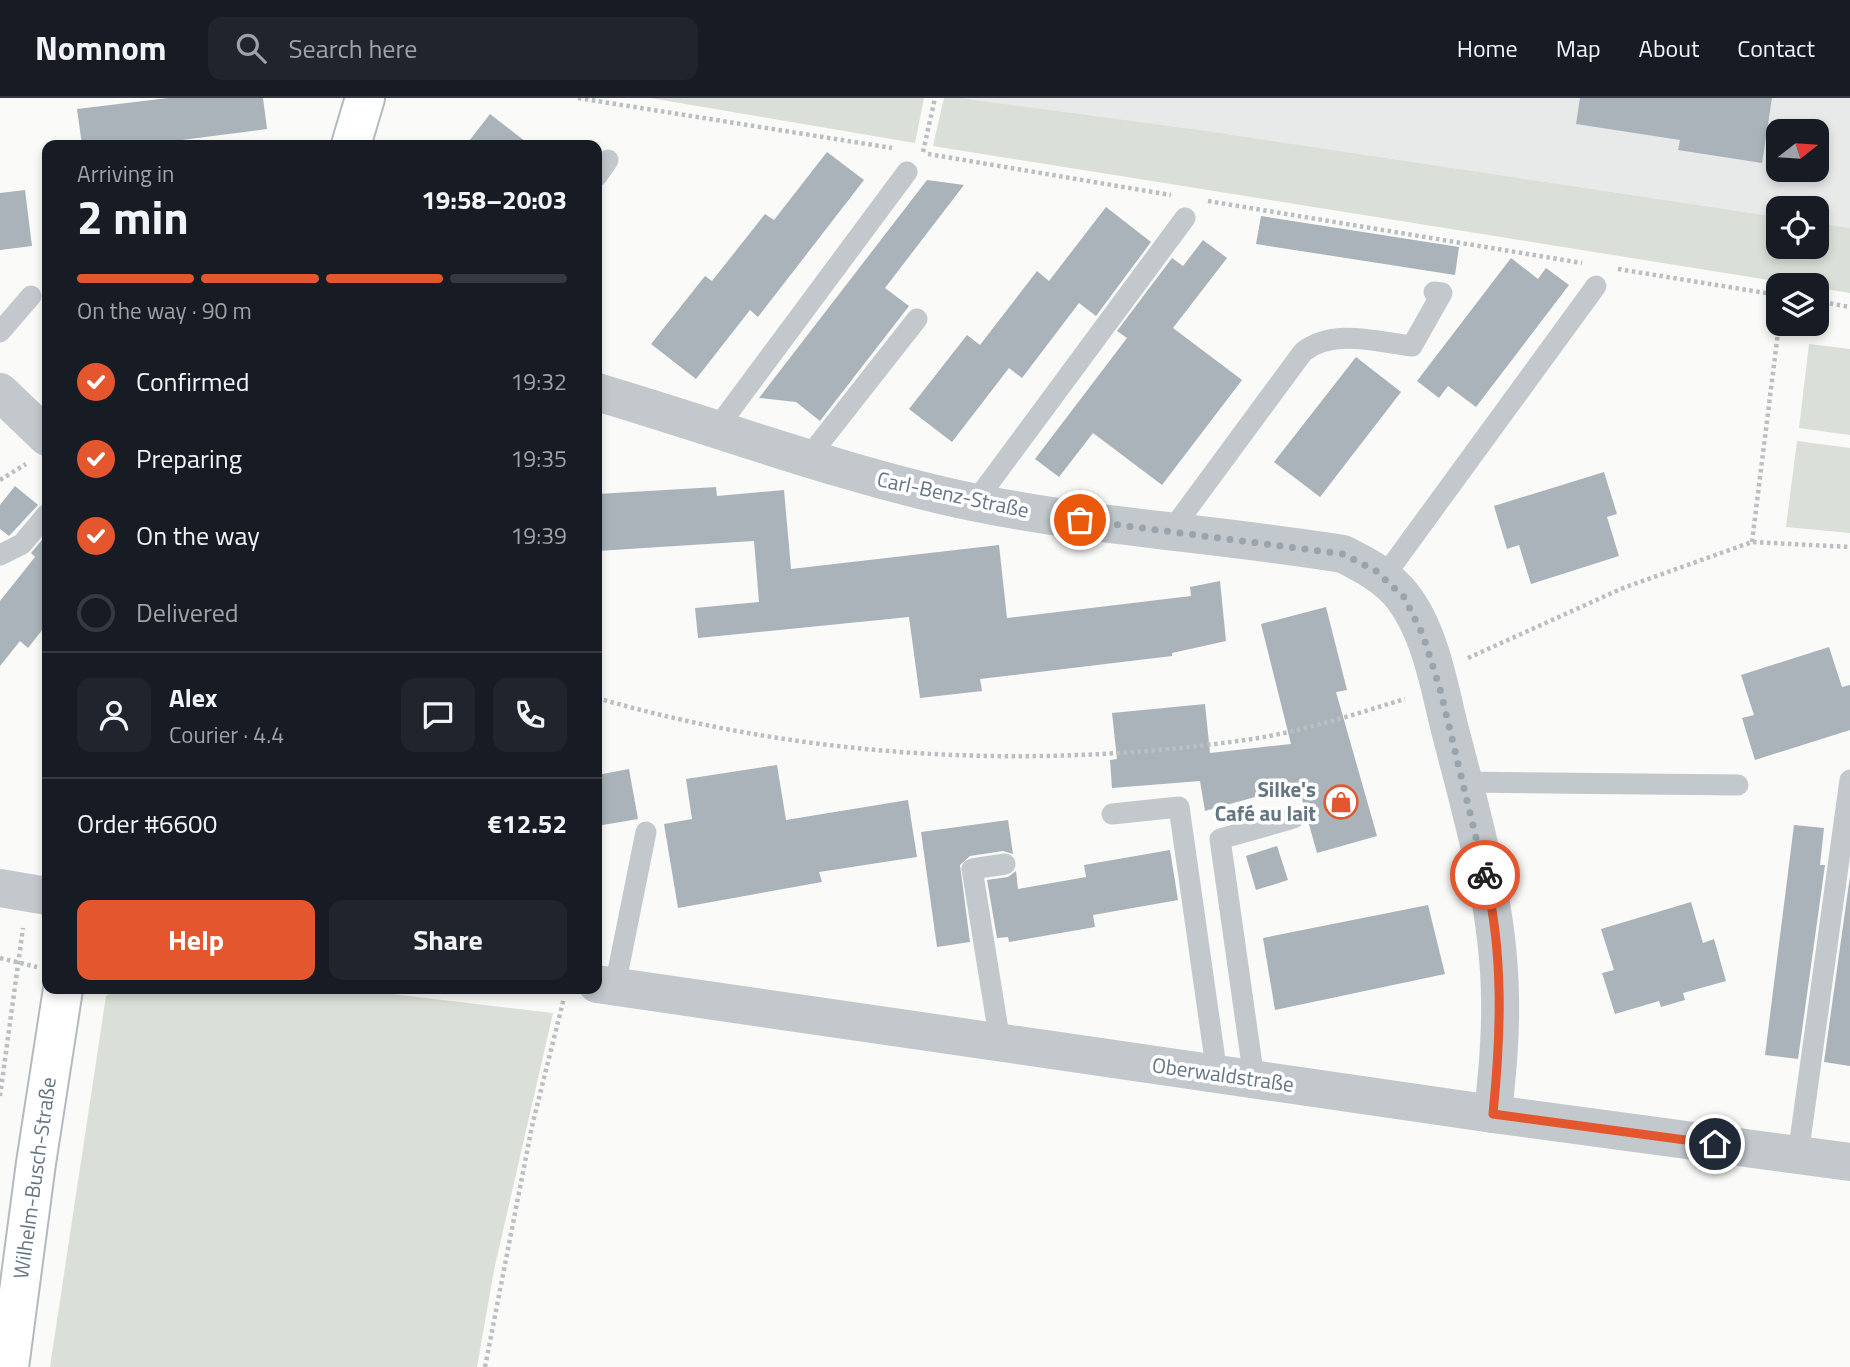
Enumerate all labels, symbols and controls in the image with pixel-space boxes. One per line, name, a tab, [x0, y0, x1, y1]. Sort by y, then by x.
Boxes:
search box	[208, 17, 698, 80]
text: Nomnom	[35, 23, 166, 73]
icon: search	[232, 29, 270, 67]
text: Search here	[288, 29, 417, 68]
text: Home	[1457, 30, 1518, 66]
text: Map	[1556, 30, 1601, 66]
text: About	[1639, 30, 1699, 66]
text: Contact	[1737, 30, 1815, 66]
north arrow	[1766, 119, 1829, 182]
map controls	[1766, 119, 1829, 336]
text: Arriving in	[77, 156, 174, 191]
text: 19:58–20:03	[421, 180, 567, 219]
text: 2 min	[77, 182, 189, 252]
button: locate	[1766, 196, 1829, 259]
button: layers	[1766, 273, 1829, 336]
text: On the way · 90 m	[77, 293, 252, 328]
text: Confirmed	[136, 362, 250, 401]
icon: check	[77, 363, 115, 401]
text: 19:32	[510, 364, 567, 399]
text: Preparing	[136, 439, 242, 478]
icon: check	[77, 440, 115, 478]
text: 19:35	[510, 441, 567, 476]
street label: Carl-Benz-Straße	[874, 462, 1032, 526]
pin	[1050, 490, 1110, 550]
icon: bag	[1061, 501, 1099, 539]
text: On the way	[136, 516, 260, 555]
icon: check	[77, 517, 115, 555]
text: 19:39	[510, 518, 567, 553]
text: Delivered	[136, 593, 239, 632]
button: person	[77, 678, 151, 752]
text: Alex	[169, 678, 217, 717]
button: chat	[401, 678, 475, 752]
button: phone	[493, 678, 567, 752]
text: Courier · 4.4	[169, 717, 284, 752]
place label: Silke's Café au lait	[1215, 773, 1316, 829]
shop icon: Silke's Café au lait	[1322, 783, 1360, 821]
text: Order #6600	[77, 804, 217, 843]
text: €12.52	[488, 804, 567, 843]
courier	[1450, 840, 1520, 910]
icon: bike	[1466, 856, 1504, 894]
button: Help	[77, 900, 315, 980]
button: Share	[329, 900, 567, 980]
street label: Oberwaldstraße	[1150, 1048, 1296, 1100]
street label: Wilhelm-Busch-Straße	[4, 1075, 64, 1281]
pin	[1685, 1114, 1745, 1174]
icon: home	[1696, 1125, 1734, 1163]

